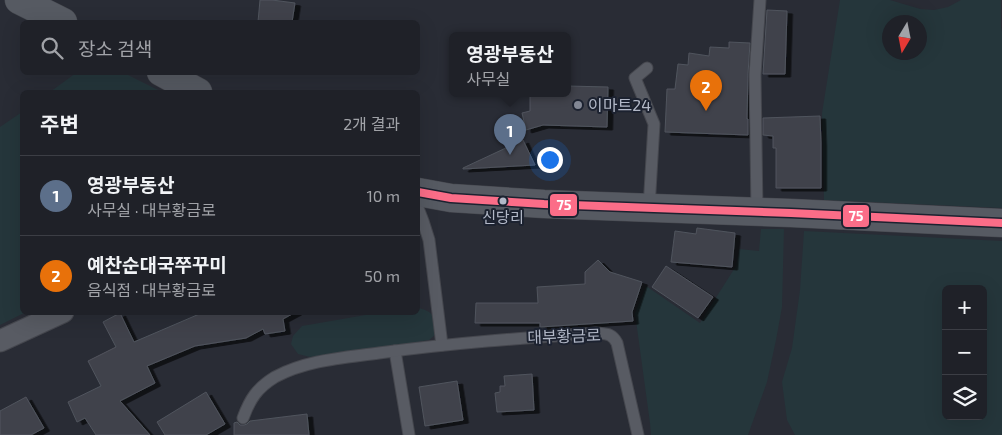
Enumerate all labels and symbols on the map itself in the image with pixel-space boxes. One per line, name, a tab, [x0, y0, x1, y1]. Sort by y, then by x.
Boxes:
north arrow	[882, 15, 927, 60]
pin: 2	[690, 70, 722, 111]
place label: 이마트24	[588, 95, 651, 114]
marker: 이마트24	[572, 99, 584, 111]
pin: 1	[494, 114, 526, 155]
your location	[537, 147, 563, 173]
line badge: 75	[549, 193, 578, 217]
marker: 신당리	[498, 196, 508, 206]
text: 75	[556, 196, 572, 213]
line badge: 75	[842, 204, 870, 228]
text: 75	[848, 207, 864, 224]
place label: 신당리	[482, 208, 524, 226]
street label: 대부황금로	[527, 325, 601, 346]

